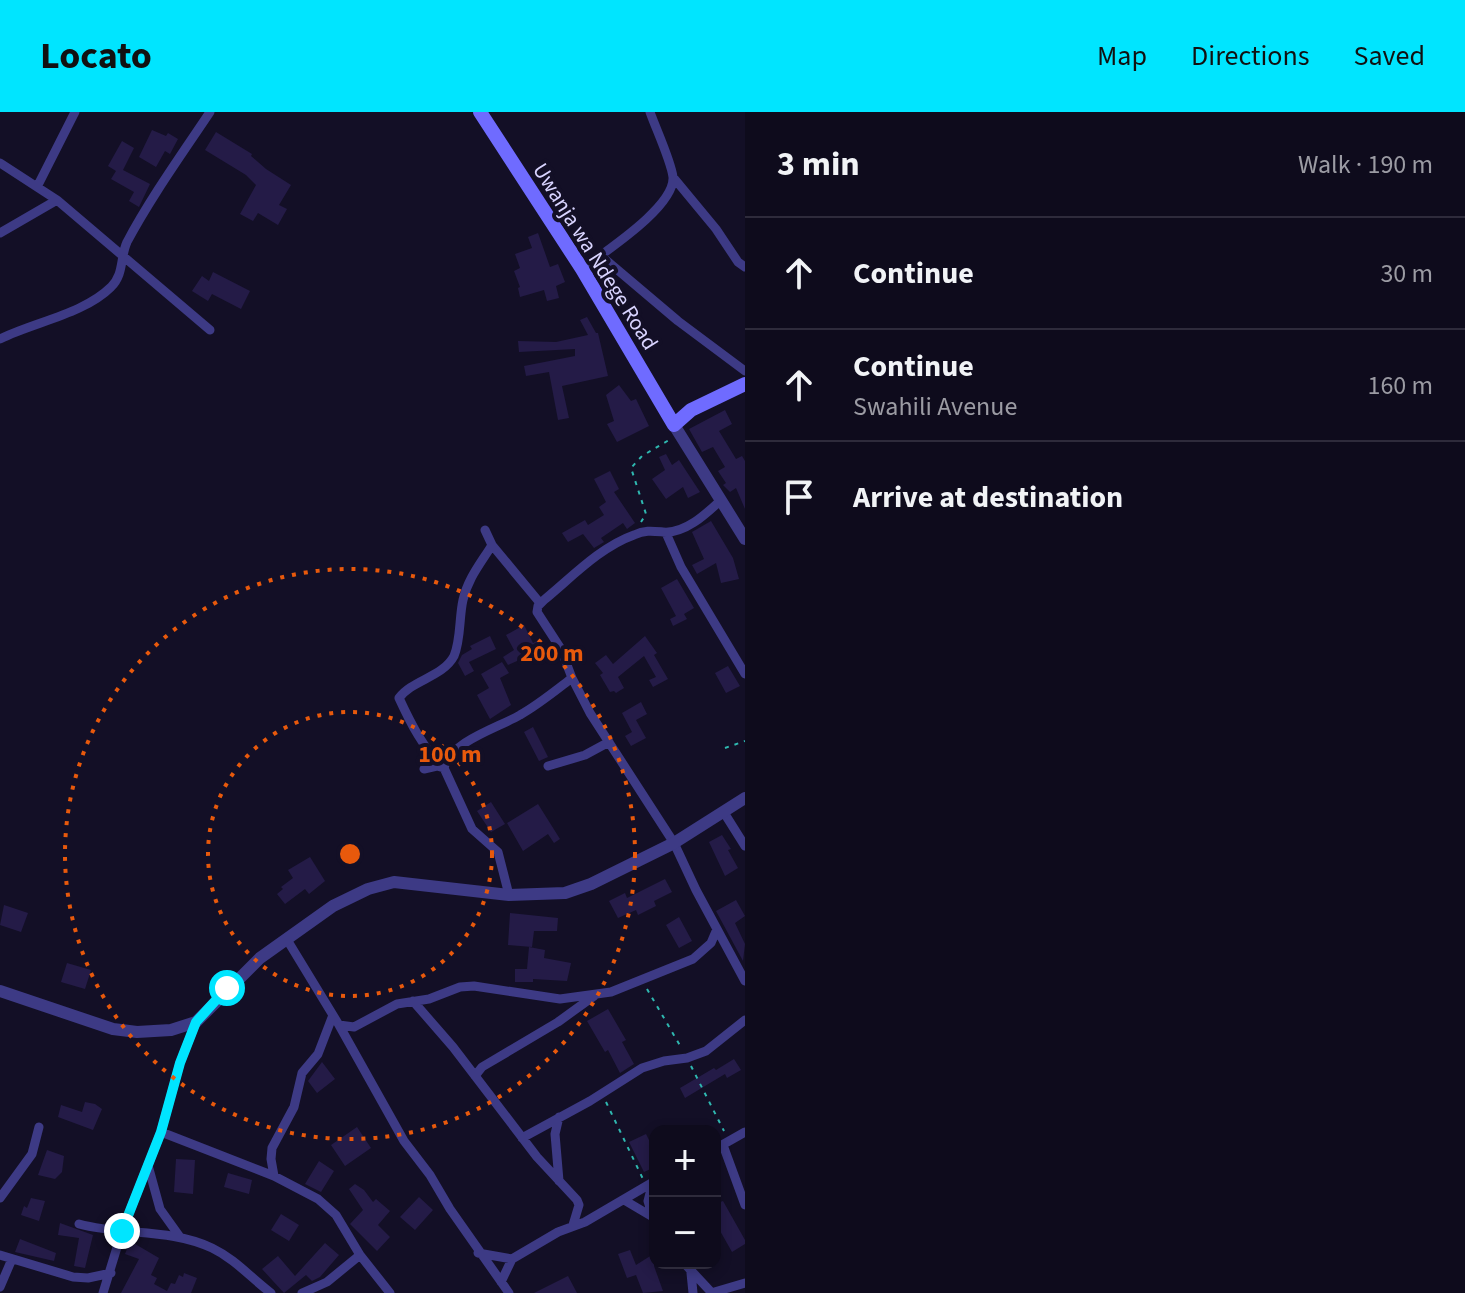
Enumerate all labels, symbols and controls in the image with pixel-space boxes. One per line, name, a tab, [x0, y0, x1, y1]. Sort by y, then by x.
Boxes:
text: Locato	[40, 29, 152, 83]
text: Map	[1097, 36, 1147, 76]
text: Directions	[1191, 36, 1310, 76]
text: Saved	[1354, 36, 1425, 76]
text: 3 min	[777, 140, 860, 189]
text: Walk · 190 m	[1298, 146, 1433, 183]
street label: Uwanja wa Ndege Road	[525, 157, 666, 356]
icon: ahead	[777, 251, 821, 295]
text: Continue	[853, 252, 974, 295]
text: 30 m	[1380, 255, 1433, 292]
text: Continue	[853, 345, 974, 388]
icon: ahead	[777, 363, 821, 407]
text: 160 m	[1367, 367, 1433, 404]
text: Swahili Avenue	[853, 388, 1017, 425]
icon: arrive	[777, 475, 821, 519]
text: Arrive at destination	[853, 476, 1123, 519]
text: 200 m	[520, 636, 584, 671]
text: 100 m	[418, 737, 482, 772]
centre of rings	[336, 840, 364, 868]
route start	[209, 970, 245, 1006]
map controls	[649, 1125, 721, 1269]
button: +	[649, 1125, 721, 1197]
button: −	[649, 1197, 721, 1269]
route end	[104, 1213, 140, 1249]

